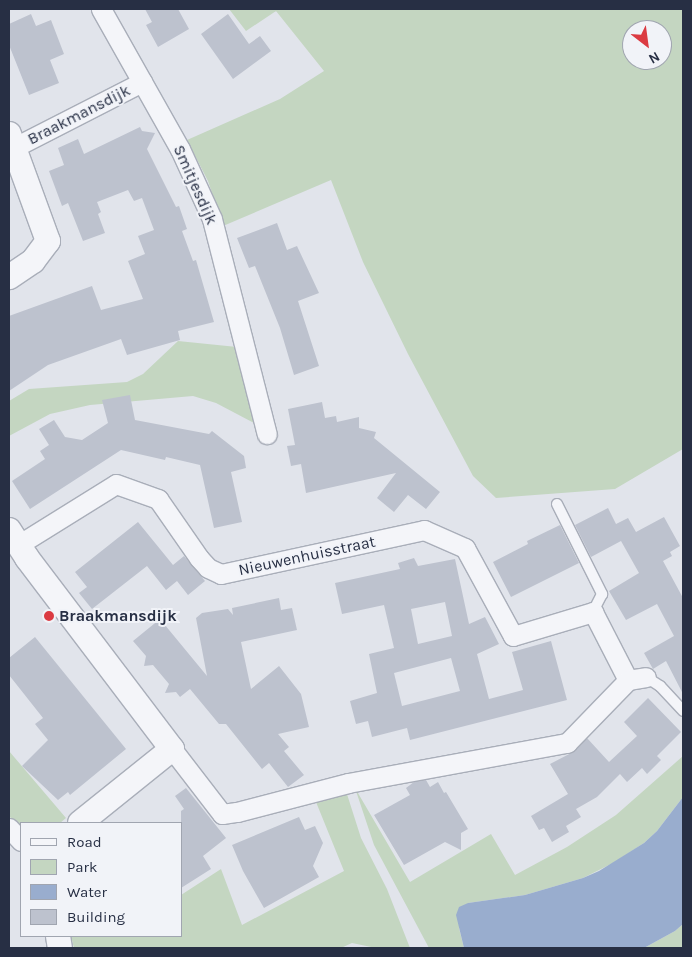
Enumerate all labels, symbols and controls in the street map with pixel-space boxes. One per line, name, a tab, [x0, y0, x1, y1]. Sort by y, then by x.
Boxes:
north arrow	[622, 20, 672, 70]
text: N	[646, 48, 663, 67]
street label: Braakmansdijk	[25, 81, 133, 149]
street label: Smitjesdijk	[169, 142, 221, 228]
street label: Nieuwenhuisstraat	[237, 532, 377, 580]
place label: Braakmansdijk	[59, 606, 177, 626]
marker: Braakmansdijk	[43, 610, 55, 622]
legend	[20, 822, 182, 937]
text: Road	[67, 833, 102, 851]
text: Park	[67, 858, 97, 876]
text: Water	[67, 883, 107, 901]
text: Building	[67, 908, 125, 926]

